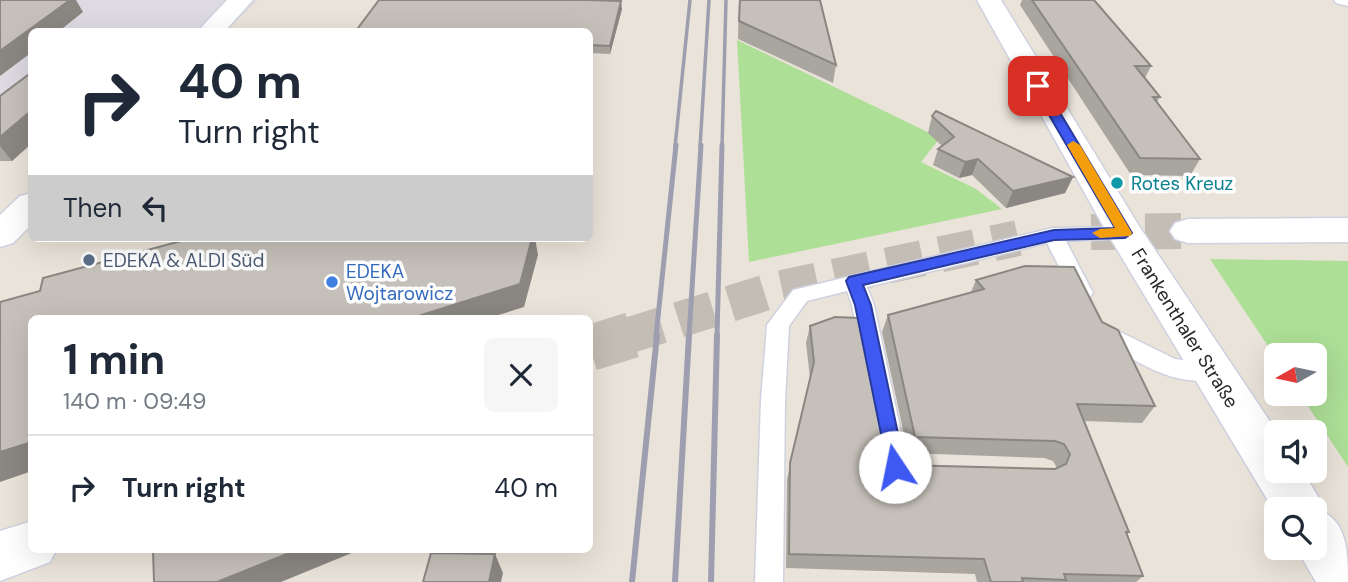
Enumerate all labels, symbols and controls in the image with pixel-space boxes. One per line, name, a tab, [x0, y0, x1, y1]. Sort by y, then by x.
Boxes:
text: 40 m	[178, 49, 302, 113]
icon: right	[63, 56, 154, 147]
pin	[1008, 56, 1068, 116]
icon: arrive	[1019, 67, 1057, 105]
text: Turn right	[178, 111, 320, 153]
place label: Rotes Kreuz	[1131, 171, 1233, 196]
marker: Rotes Kreuz	[1109, 175, 1125, 191]
icon: left	[136, 189, 174, 227]
text: Then	[63, 191, 122, 225]
street label: Frankenthaler Straße	[1126, 243, 1244, 413]
place label: EDEKA & ALDI Süd	[103, 248, 264, 273]
marker: EDEKA & ALDI Süd	[81, 252, 97, 268]
place label: EDEKA Wojtarowicz	[346, 259, 453, 306]
marker: EDEKA Wojtarowicz	[324, 274, 340, 290]
text: 1 min	[63, 332, 165, 387]
button: close	[484, 338, 558, 412]
north arrow	[1264, 343, 1326, 406]
map controls	[1264, 343, 1327, 560]
text: 140 m · 09:49	[63, 386, 207, 416]
button: sound	[1264, 420, 1327, 483]
position arrow	[858, 430, 932, 504]
icon: right	[63, 469, 101, 507]
text: Turn right	[122, 471, 246, 505]
text: 40 m	[494, 471, 558, 505]
button: search	[1264, 497, 1327, 560]

